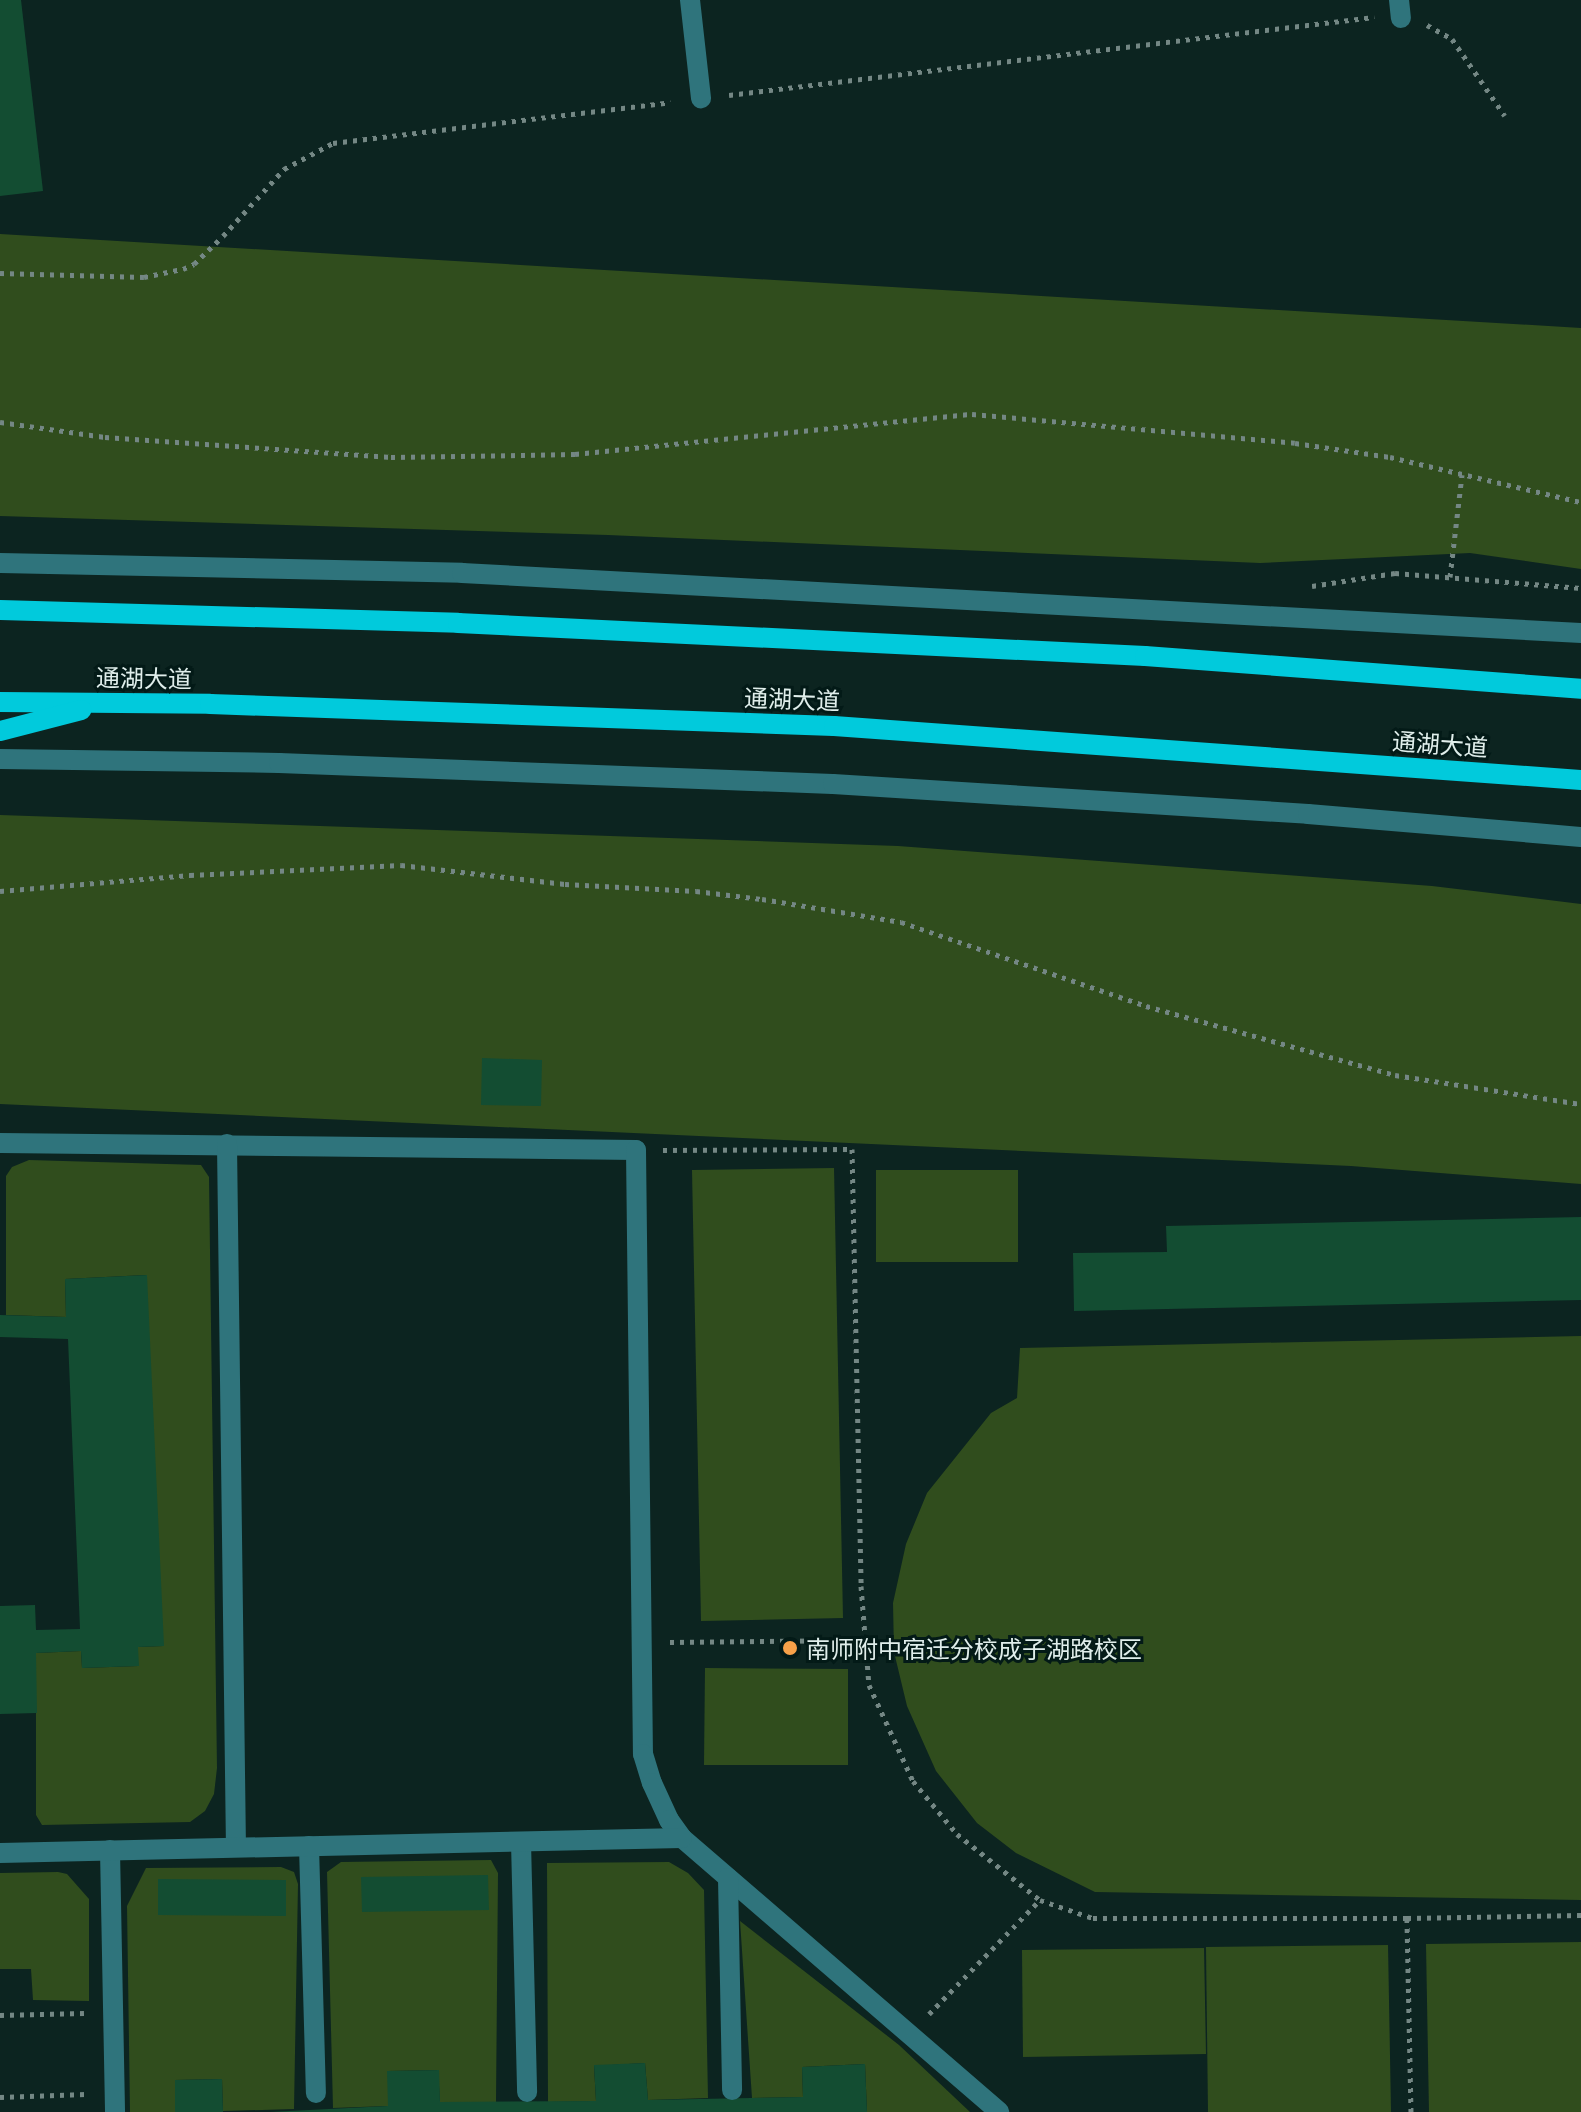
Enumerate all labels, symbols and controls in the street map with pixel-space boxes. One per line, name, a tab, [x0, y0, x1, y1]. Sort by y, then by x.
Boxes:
street label: 通湖大道	[96, 662, 192, 692]
street label: 通湖大道	[744, 682, 840, 714]
street label: 通湖大道	[1391, 725, 1489, 761]
place label: 南师附中宿迁分校成子湖路校区	[806, 1634, 1142, 1662]
marker: 南师附中宿迁分校成子湖路校区	[781, 1639, 799, 1657]

